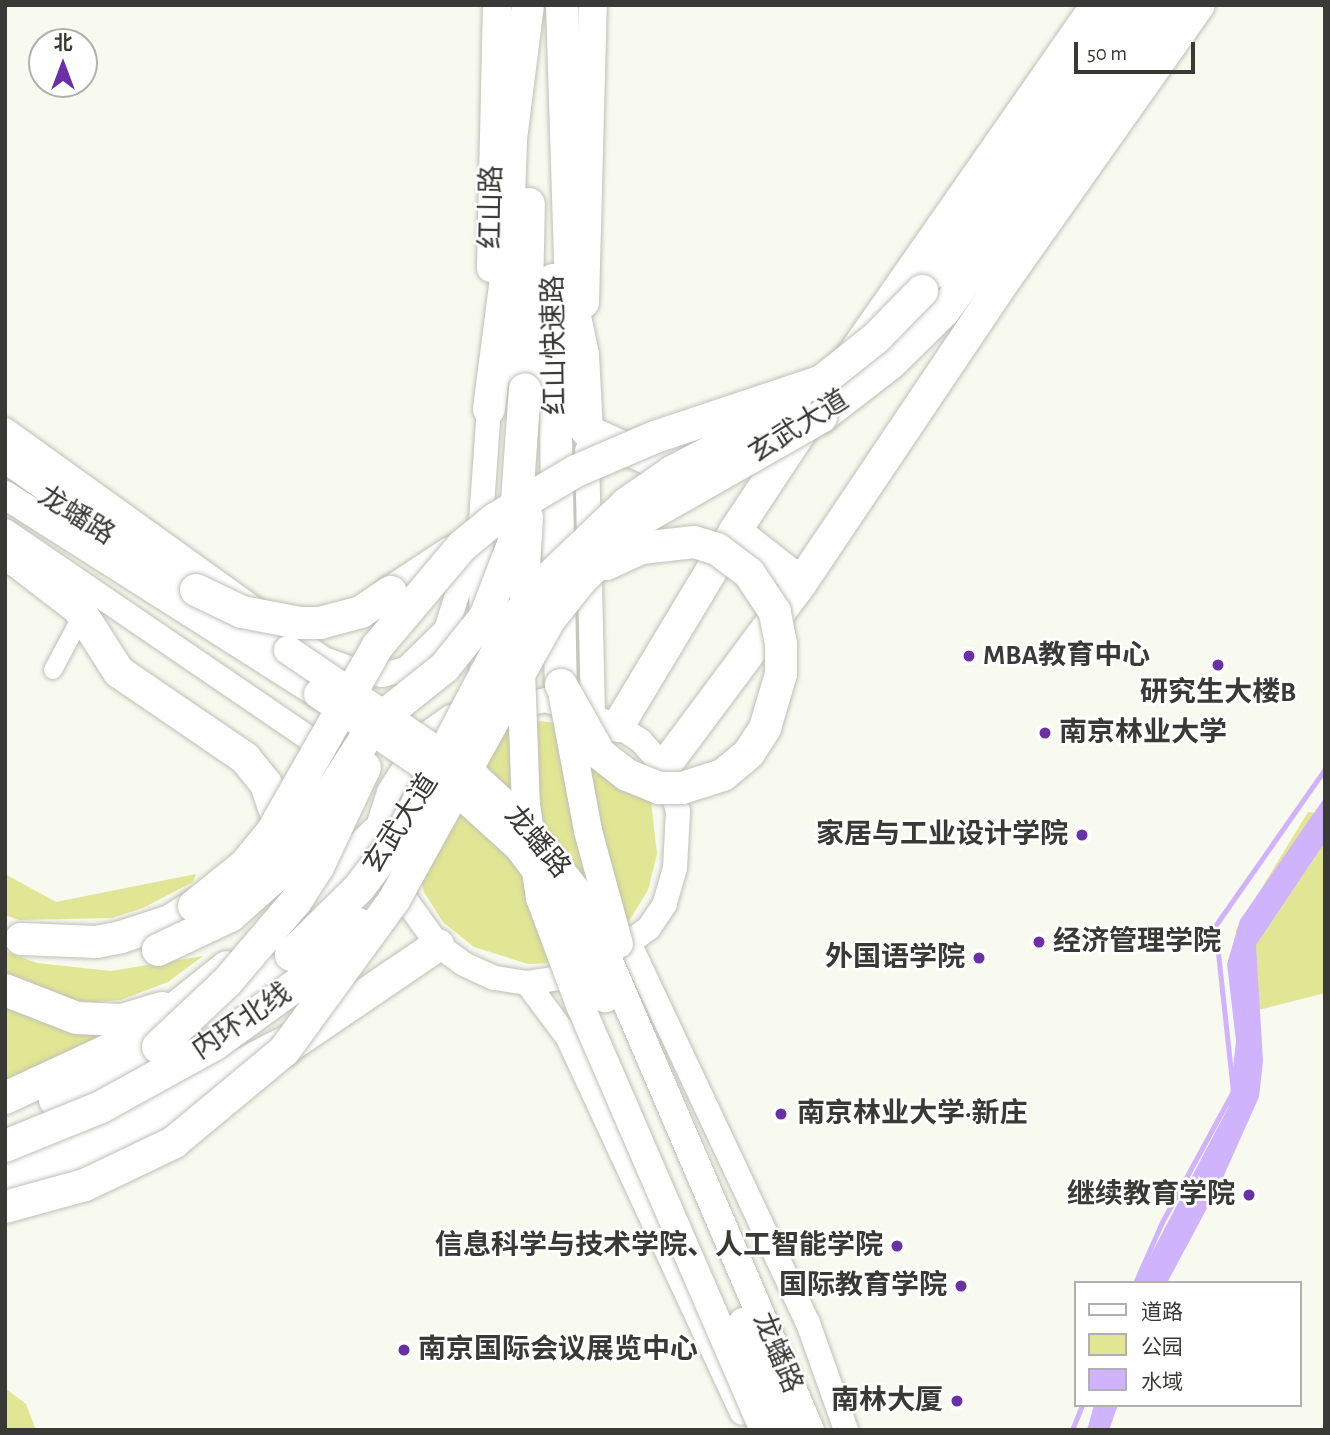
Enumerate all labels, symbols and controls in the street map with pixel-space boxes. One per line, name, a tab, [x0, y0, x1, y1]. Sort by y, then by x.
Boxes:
north arrow	[28, 28, 98, 98]
scale bar	[1078, 28, 1199, 72]
text: 北	[53, 34, 73, 53]
text: 50 m	[1087, 43, 1127, 64]
street label: 红山路	[474, 165, 510, 249]
street label: 红山快速路	[537, 275, 573, 415]
street label: 玄武大道	[743, 383, 855, 471]
street label: 龙蟠路	[31, 479, 121, 553]
place label: MBA教育中心	[983, 639, 1150, 673]
marker: MBA教育中心	[961, 648, 977, 664]
marker: 研究生大楼B	[1210, 657, 1226, 673]
place label: 研究生大楼B	[1140, 676, 1296, 710]
place label: 南京林业大学	[1059, 716, 1227, 750]
marker: 南京林业大学	[1037, 725, 1053, 741]
street label: 玄武大道	[356, 768, 446, 880]
street label: 龙蟠路	[497, 799, 577, 885]
place label: 家居与工业设计学院	[816, 818, 1068, 852]
marker: 家居与工业设计学院	[1074, 827, 1090, 843]
place label: 经济管理学院	[1053, 925, 1221, 959]
marker: 经济管理学院	[1031, 934, 1047, 950]
place label: 外国语学院	[825, 941, 965, 975]
marker: 外国语学院	[971, 950, 987, 966]
street label: 内环北线	[186, 977, 298, 1067]
place label: 南京林业大学·新庄	[797, 1097, 1027, 1131]
marker: 南京林业大学·新庄	[771, 1104, 791, 1124]
place label: 继续教育学院	[1067, 1178, 1235, 1212]
marker: 继续教育学院	[1241, 1187, 1257, 1203]
place label: 信息科学与技术学院、人工智能学院	[435, 1229, 883, 1263]
marker: 信息科学与技术学院、人工智能学院	[889, 1238, 905, 1254]
place label: 国际教育学院	[779, 1269, 947, 1303]
marker: 国际教育学院	[953, 1278, 969, 1294]
legend	[1074, 1281, 1302, 1407]
text: 道路	[1141, 1302, 1183, 1323]
street label: 龙蟠路	[745, 1308, 809, 1398]
place label: 南京国际会议展览中心	[418, 1333, 698, 1367]
text: 公园	[1141, 1337, 1183, 1358]
marker: 南京国际会议展览中心	[396, 1342, 412, 1358]
text: 水域	[1141, 1372, 1183, 1393]
place label: 南林大厦	[831, 1384, 943, 1418]
marker: 南林大厦	[949, 1393, 965, 1409]

